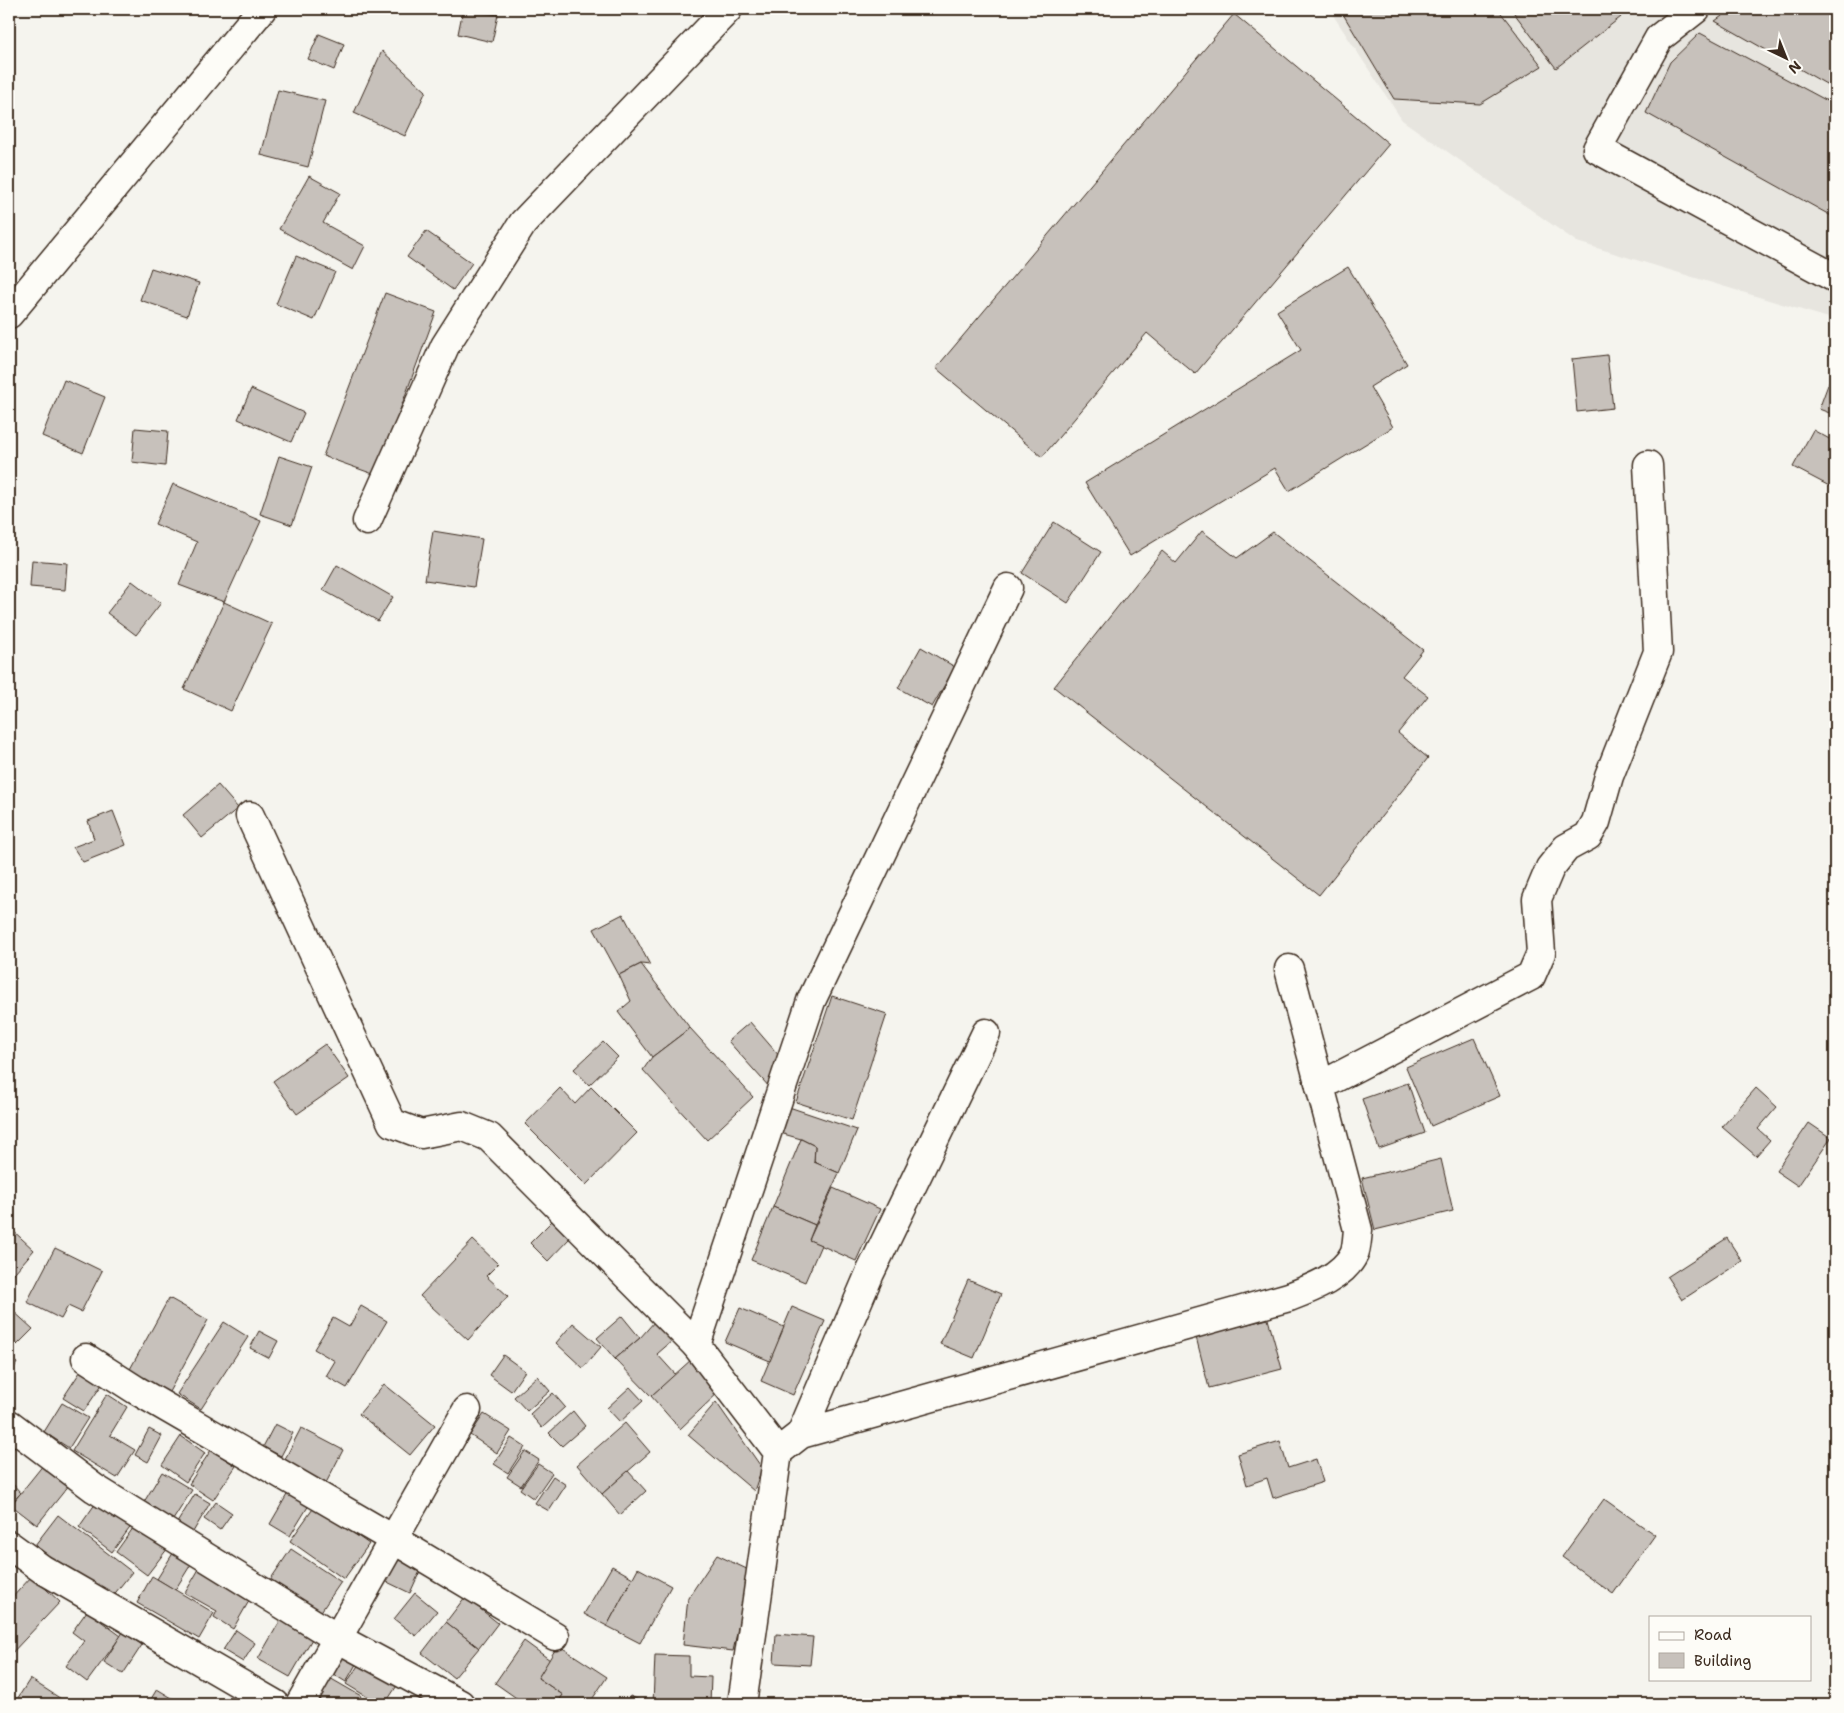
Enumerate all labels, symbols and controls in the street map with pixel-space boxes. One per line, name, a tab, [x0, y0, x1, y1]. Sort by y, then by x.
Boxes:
north arrow	[1762, 32, 1812, 82]
text: N	[1785, 57, 1805, 78]
legend	[1649, 1616, 1812, 1680]
text: Road	[1694, 1625, 1732, 1645]
text: Building	[1694, 1651, 1751, 1671]

